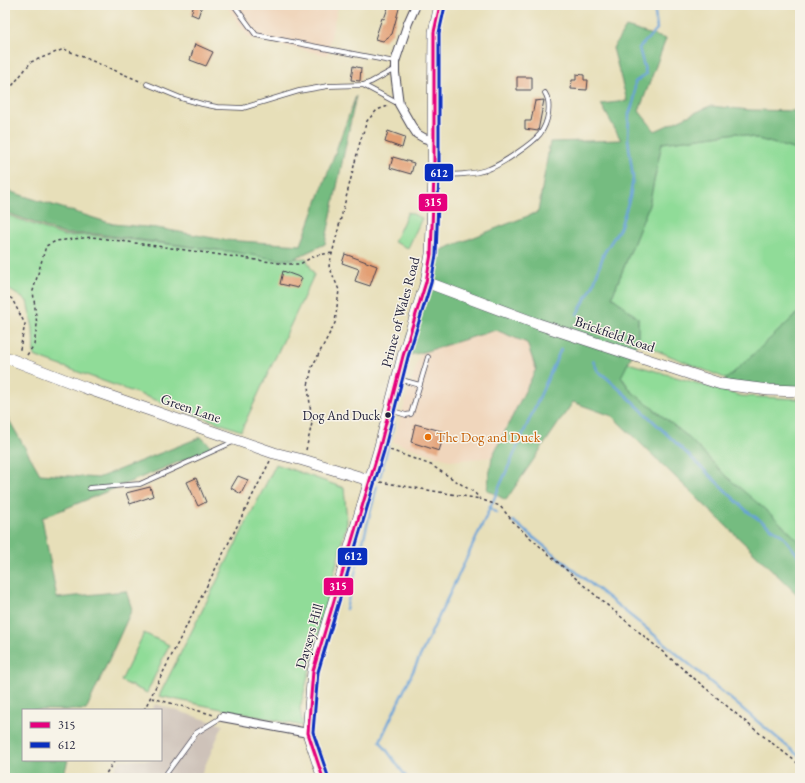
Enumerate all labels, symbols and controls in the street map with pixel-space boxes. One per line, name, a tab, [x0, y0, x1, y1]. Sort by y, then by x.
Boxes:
line badge: 612	[424, 163, 454, 182]
text: 612	[430, 166, 448, 180]
line badge: 315	[418, 193, 448, 212]
text: 315	[424, 195, 442, 209]
street label: Prince of Wales Road	[377, 254, 424, 369]
street label: Brickfield Road	[572, 312, 658, 356]
street label: Green Lane	[159, 389, 224, 427]
place label: Dog And Duck	[302, 407, 381, 424]
marker: Dog And Duck	[383, 410, 393, 420]
place label: The Dog and Duck	[436, 428, 541, 446]
marker: The Dog and Duck	[423, 432, 433, 442]
line badge: 612	[337, 547, 368, 566]
text: 612	[344, 549, 362, 563]
line badge: 315	[323, 577, 354, 596]
text: 315	[329, 579, 347, 593]
street label: Dayseys Hill	[291, 601, 327, 671]
legend	[22, 709, 162, 761]
text: 315	[58, 717, 76, 733]
text: 612	[58, 737, 76, 753]

